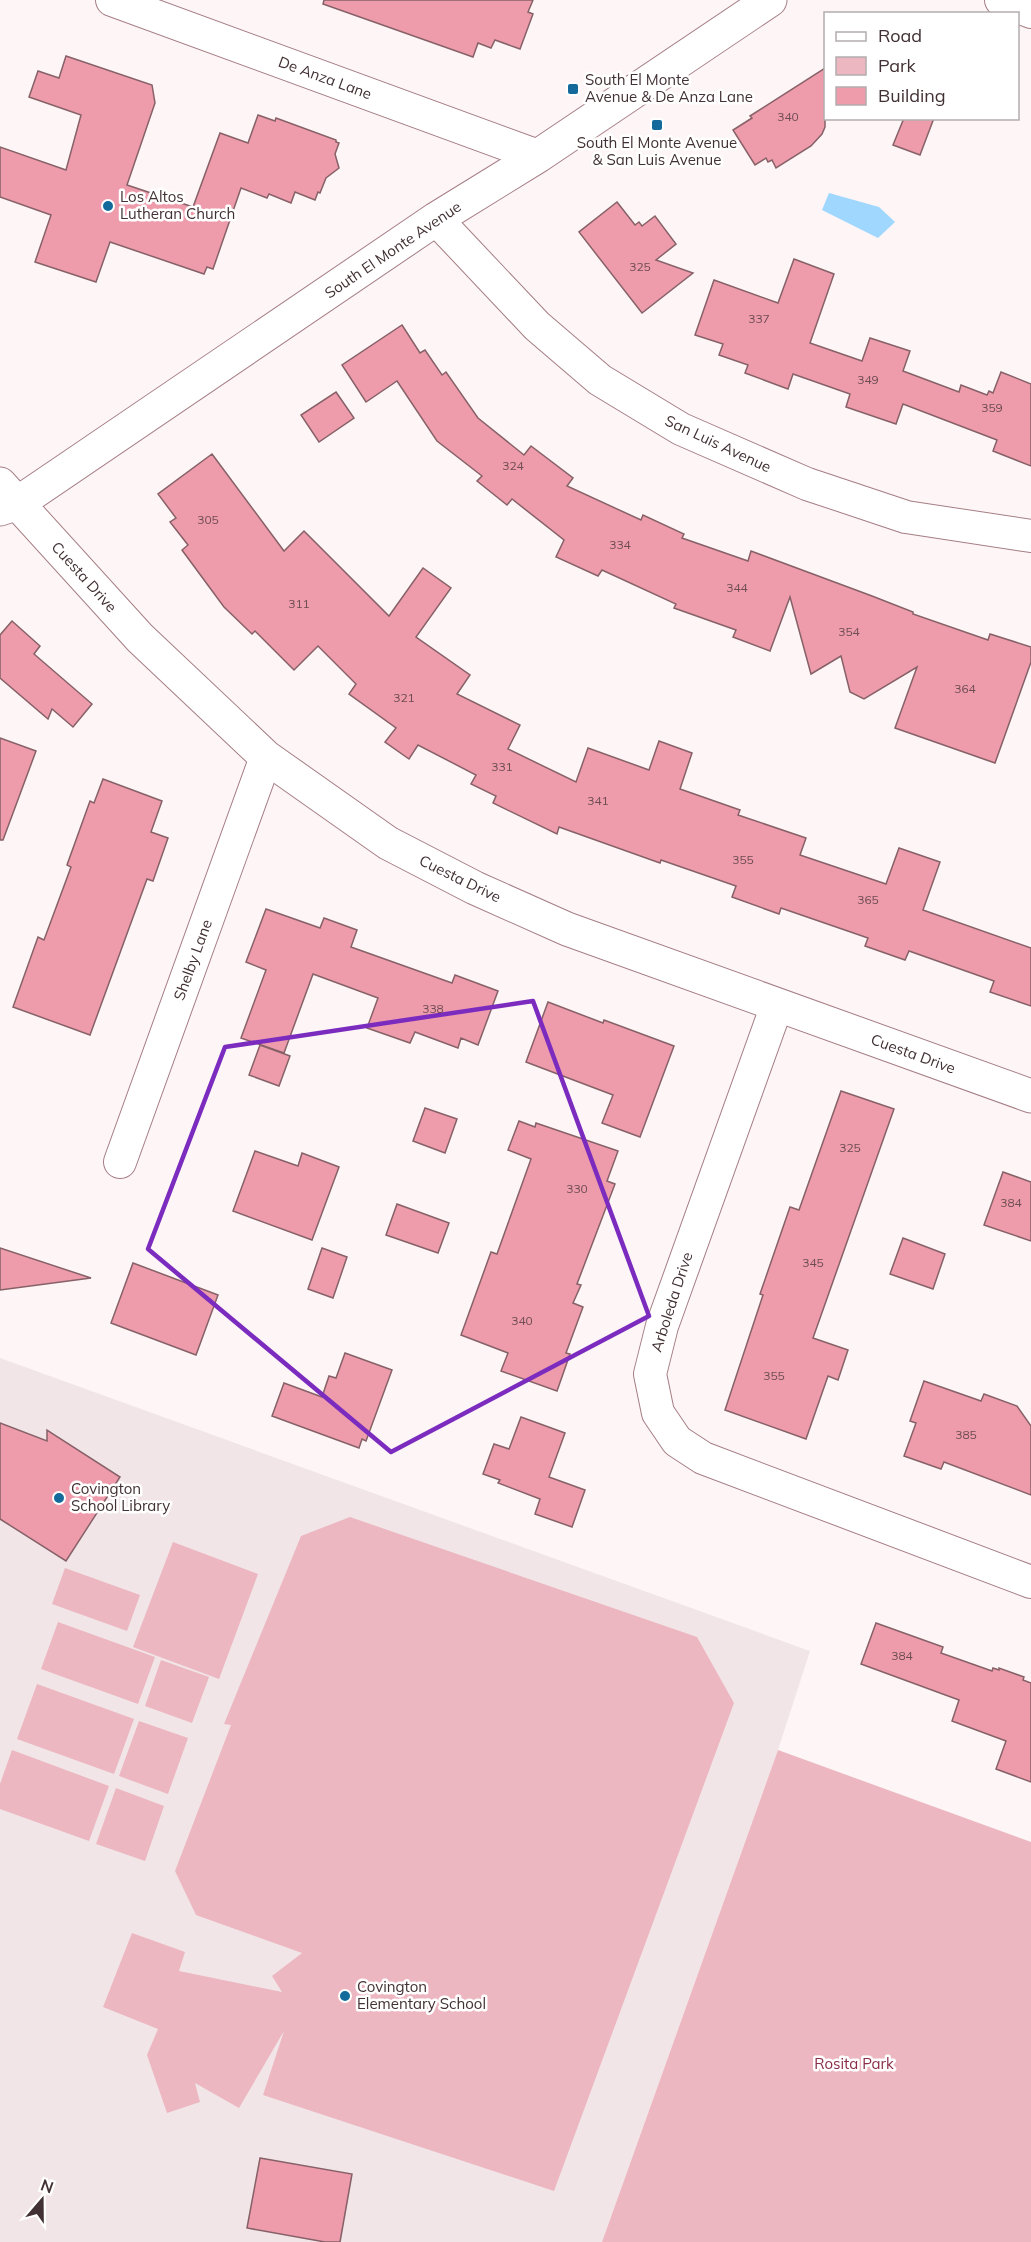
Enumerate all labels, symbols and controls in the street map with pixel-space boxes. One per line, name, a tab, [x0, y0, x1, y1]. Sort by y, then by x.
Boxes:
legend	[824, 12, 1019, 120]
text: Road	[878, 24, 922, 47]
street label: De Anza Lane	[276, 52, 374, 103]
text: Park	[878, 54, 917, 77]
place label: South El Monte Avenue & De Anza Lane	[585, 70, 753, 106]
marker: South El Monte Avenue & De Anza Lane	[566, 82, 580, 96]
text: Building	[878, 84, 946, 107]
house number: 340	[777, 109, 799, 124]
marker: South El Monte Avenue & San Luis Avenue	[650, 118, 664, 132]
place label: South El Monte Avenue & San Luis Avenue	[577, 133, 737, 169]
place label: Los Altos Lutheran Church	[120, 187, 235, 223]
street label: South El Monte Avenue	[321, 197, 465, 302]
marker: Los Altos Lutheran Church	[101, 199, 115, 213]
house number: 325	[629, 259, 651, 274]
house number: 337	[748, 311, 770, 326]
house number: 349	[857, 372, 879, 387]
house number: 359	[981, 400, 1003, 415]
street label: San Luis Avenue	[662, 411, 774, 476]
house number: 324	[502, 458, 524, 473]
house number: 305	[197, 512, 219, 527]
street label: Cuesta Drive	[48, 537, 121, 616]
house number: 334	[609, 537, 631, 552]
house number: 344	[726, 580, 748, 595]
house number: 311	[288, 596, 310, 611]
house number: 354	[838, 624, 860, 639]
house number: 364	[954, 681, 976, 696]
house number: 321	[393, 690, 415, 705]
house number: 331	[491, 759, 513, 774]
house number: 341	[587, 793, 609, 808]
street label: Cuesta Drive	[416, 851, 504, 907]
house number: 355	[732, 852, 754, 867]
house number: 365	[857, 892, 879, 907]
street label: Shelby Lane	[169, 917, 216, 1003]
house number: 338	[422, 1001, 444, 1016]
street label: Cuesta Drive	[868, 1029, 958, 1078]
house number: 325	[839, 1140, 861, 1155]
house number: 330	[566, 1181, 588, 1196]
house number: 384	[1000, 1195, 1022, 1210]
street label: Arboleda Drive	[646, 1249, 697, 1354]
house number: 345	[802, 1255, 824, 1270]
house number: 340	[511, 1313, 533, 1328]
house number: 355	[763, 1368, 785, 1383]
house number: 385	[955, 1427, 977, 1442]
place label: Covington School Library	[71, 1479, 170, 1515]
marker: Covington School Library	[52, 1491, 66, 1505]
house number: 384	[891, 1648, 913, 1663]
place label: Covington Elementary School	[357, 1977, 486, 2013]
marker: Covington Elementary School	[338, 1989, 352, 2003]
park label: Rosita Park	[814, 2054, 894, 2073]
north arrow	[12, 2170, 72, 2230]
text: N	[38, 2174, 56, 2197]

